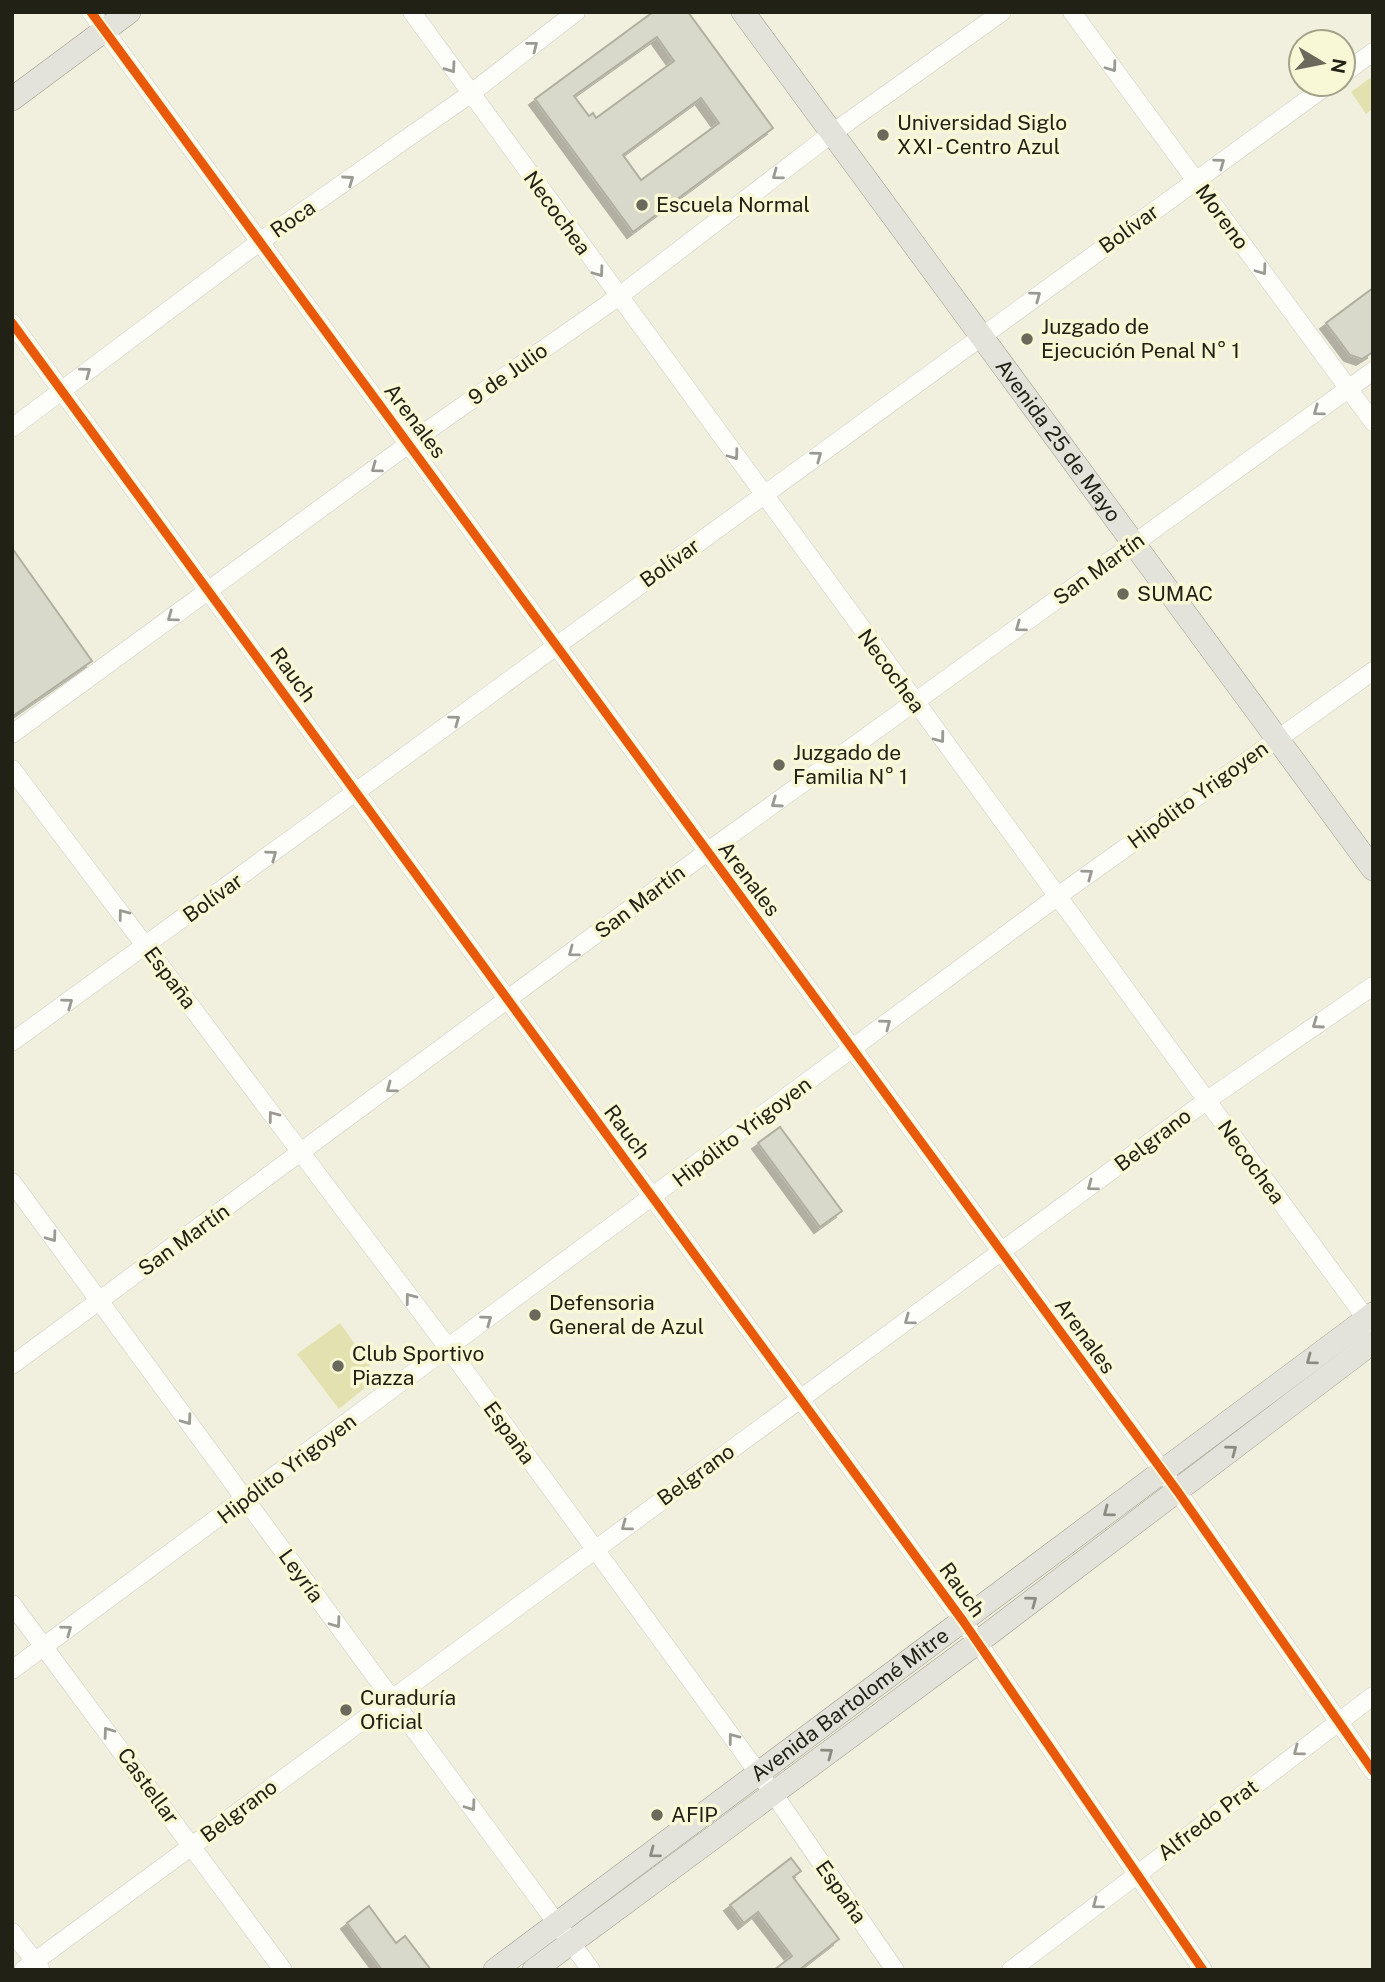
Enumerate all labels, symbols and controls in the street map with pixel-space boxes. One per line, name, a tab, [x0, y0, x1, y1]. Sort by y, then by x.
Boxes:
north arrow	[1287, 28, 1357, 98]
one-way arrow	[525, 41, 538, 54]
text: N	[1327, 57, 1351, 75]
one-way arrow	[1104, 59, 1117, 72]
one-way arrow	[443, 60, 455, 73]
place label: Universidad Siglo XXI - Centro Azul	[897, 110, 1067, 159]
marker: Universidad Siglo XXI - Centro Azul	[875, 127, 891, 143]
one-way arrow	[1212, 158, 1225, 171]
street label: Necochea	[519, 166, 596, 260]
one-way arrow	[772, 167, 785, 180]
one-way arrow	[341, 175, 354, 188]
street label: Moreno	[1190, 179, 1254, 254]
place label: Escuela Normal	[656, 192, 810, 217]
street label: Roca	[266, 194, 320, 243]
marker: Escuela Normal	[634, 197, 650, 213]
street label: Bolívar	[1094, 199, 1163, 259]
one-way arrow	[1253, 262, 1266, 275]
one-way arrow	[591, 264, 604, 277]
one-way arrow	[1028, 292, 1041, 304]
place label: Juzgado de Ejecución Penal N° 1	[1041, 314, 1240, 363]
marker: Juzgado de Ejecución Penal N° 1	[1019, 331, 1035, 347]
street label: 9 de Julio	[463, 337, 552, 410]
street label: Avenida 25 de Mayo	[991, 354, 1126, 527]
one-way arrow	[79, 368, 91, 380]
street label: Arenales	[379, 378, 452, 463]
one-way arrow	[1313, 403, 1326, 416]
one-way arrow	[725, 448, 738, 460]
one-way arrow	[809, 452, 822, 464]
one-way arrow	[371, 460, 384, 473]
street label: San Martín	[1048, 527, 1149, 610]
street label: Bolívar	[635, 533, 704, 593]
place label: SUMAC	[1137, 581, 1213, 606]
marker: SUMAC	[1115, 586, 1131, 602]
one-way arrow	[167, 609, 180, 622]
one-way arrow	[1016, 618, 1028, 631]
street label: Necochea	[853, 624, 930, 718]
street label: Rauch	[265, 643, 321, 707]
one-way arrow	[447, 716, 460, 729]
one-way arrow	[932, 730, 944, 743]
street label: Hipólito Yrigoyen	[1123, 735, 1273, 854]
place label: Juzgado de Familia N° 1	[793, 740, 908, 789]
marker: Juzgado de Familia N° 1	[771, 757, 787, 773]
one-way arrow	[771, 794, 784, 807]
street label: Arenales	[713, 836, 786, 921]
one-way arrow	[264, 850, 277, 863]
street label: San Martín	[590, 860, 690, 944]
street label: Bolívar	[178, 868, 247, 928]
one-way arrow	[1080, 870, 1093, 882]
one-way arrow	[118, 909, 131, 922]
street label: España	[139, 942, 202, 1014]
one-way arrow	[568, 943, 581, 956]
one-way arrow	[60, 999, 73, 1011]
one-way arrow	[1312, 1016, 1325, 1028]
one-way arrow	[878, 1019, 891, 1032]
street label: Hipólito Yrigoyen	[667, 1071, 816, 1192]
one-way arrow	[386, 1079, 399, 1092]
street label: Rauch	[599, 1100, 656, 1164]
street label: Belgrano	[1110, 1103, 1196, 1176]
one-way arrow	[269, 1112, 281, 1124]
street label: Necochea	[1213, 1115, 1290, 1209]
one-way arrow	[1087, 1177, 1100, 1190]
street label: San Martín	[133, 1198, 234, 1281]
one-way arrow	[44, 1229, 56, 1242]
place label: Defensoria General de Azul	[549, 1290, 704, 1339]
one-way arrow	[406, 1293, 419, 1306]
street label: Arenales	[1050, 1293, 1121, 1378]
marker: Defensoria General de Azul	[527, 1307, 543, 1323]
one-way arrow	[904, 1312, 917, 1324]
one-way arrow	[479, 1316, 492, 1329]
place label: Club Sportivo Piazza	[352, 1341, 484, 1390]
one-way arrow	[1307, 1351, 1319, 1364]
marker: Club Sportivo Piazza	[330, 1358, 346, 1374]
street label: España	[478, 1397, 540, 1469]
street label: Hipólito Yrigoyen	[212, 1408, 361, 1529]
one-way arrow	[179, 1412, 191, 1425]
street label: Belgrano	[652, 1438, 739, 1511]
one-way arrow	[1224, 1446, 1237, 1459]
one-way arrow	[1103, 1504, 1116, 1516]
one-way arrow	[621, 1518, 634, 1530]
street label: Leyría	[274, 1544, 329, 1607]
street label: Rauch	[934, 1558, 990, 1622]
one-way arrow	[1025, 1596, 1037, 1609]
one-way arrow	[328, 1615, 341, 1628]
street label: Avenida Bartolomé Mitre	[746, 1622, 953, 1786]
one-way arrow	[59, 1626, 72, 1638]
place label: Curaduría Oficial	[360, 1685, 456, 1734]
marker: Curaduría Oficial	[338, 1702, 354, 1718]
one-way arrow	[104, 1727, 116, 1740]
one-way arrow	[728, 1734, 741, 1746]
street label: Castellar	[112, 1743, 184, 1829]
one-way arrow	[1293, 1743, 1306, 1756]
one-way arrow	[820, 1748, 833, 1761]
street label: Belgrano	[196, 1774, 282, 1847]
street label: Alfredo Prat	[1153, 1774, 1263, 1865]
one-way arrow	[463, 1799, 475, 1811]
place label: AFIP	[671, 1802, 718, 1827]
marker: AFIP	[649, 1807, 665, 1823]
one-way arrow	[649, 1845, 661, 1857]
street label: España	[811, 1855, 872, 1928]
one-way arrow	[1093, 1895, 1105, 1908]

